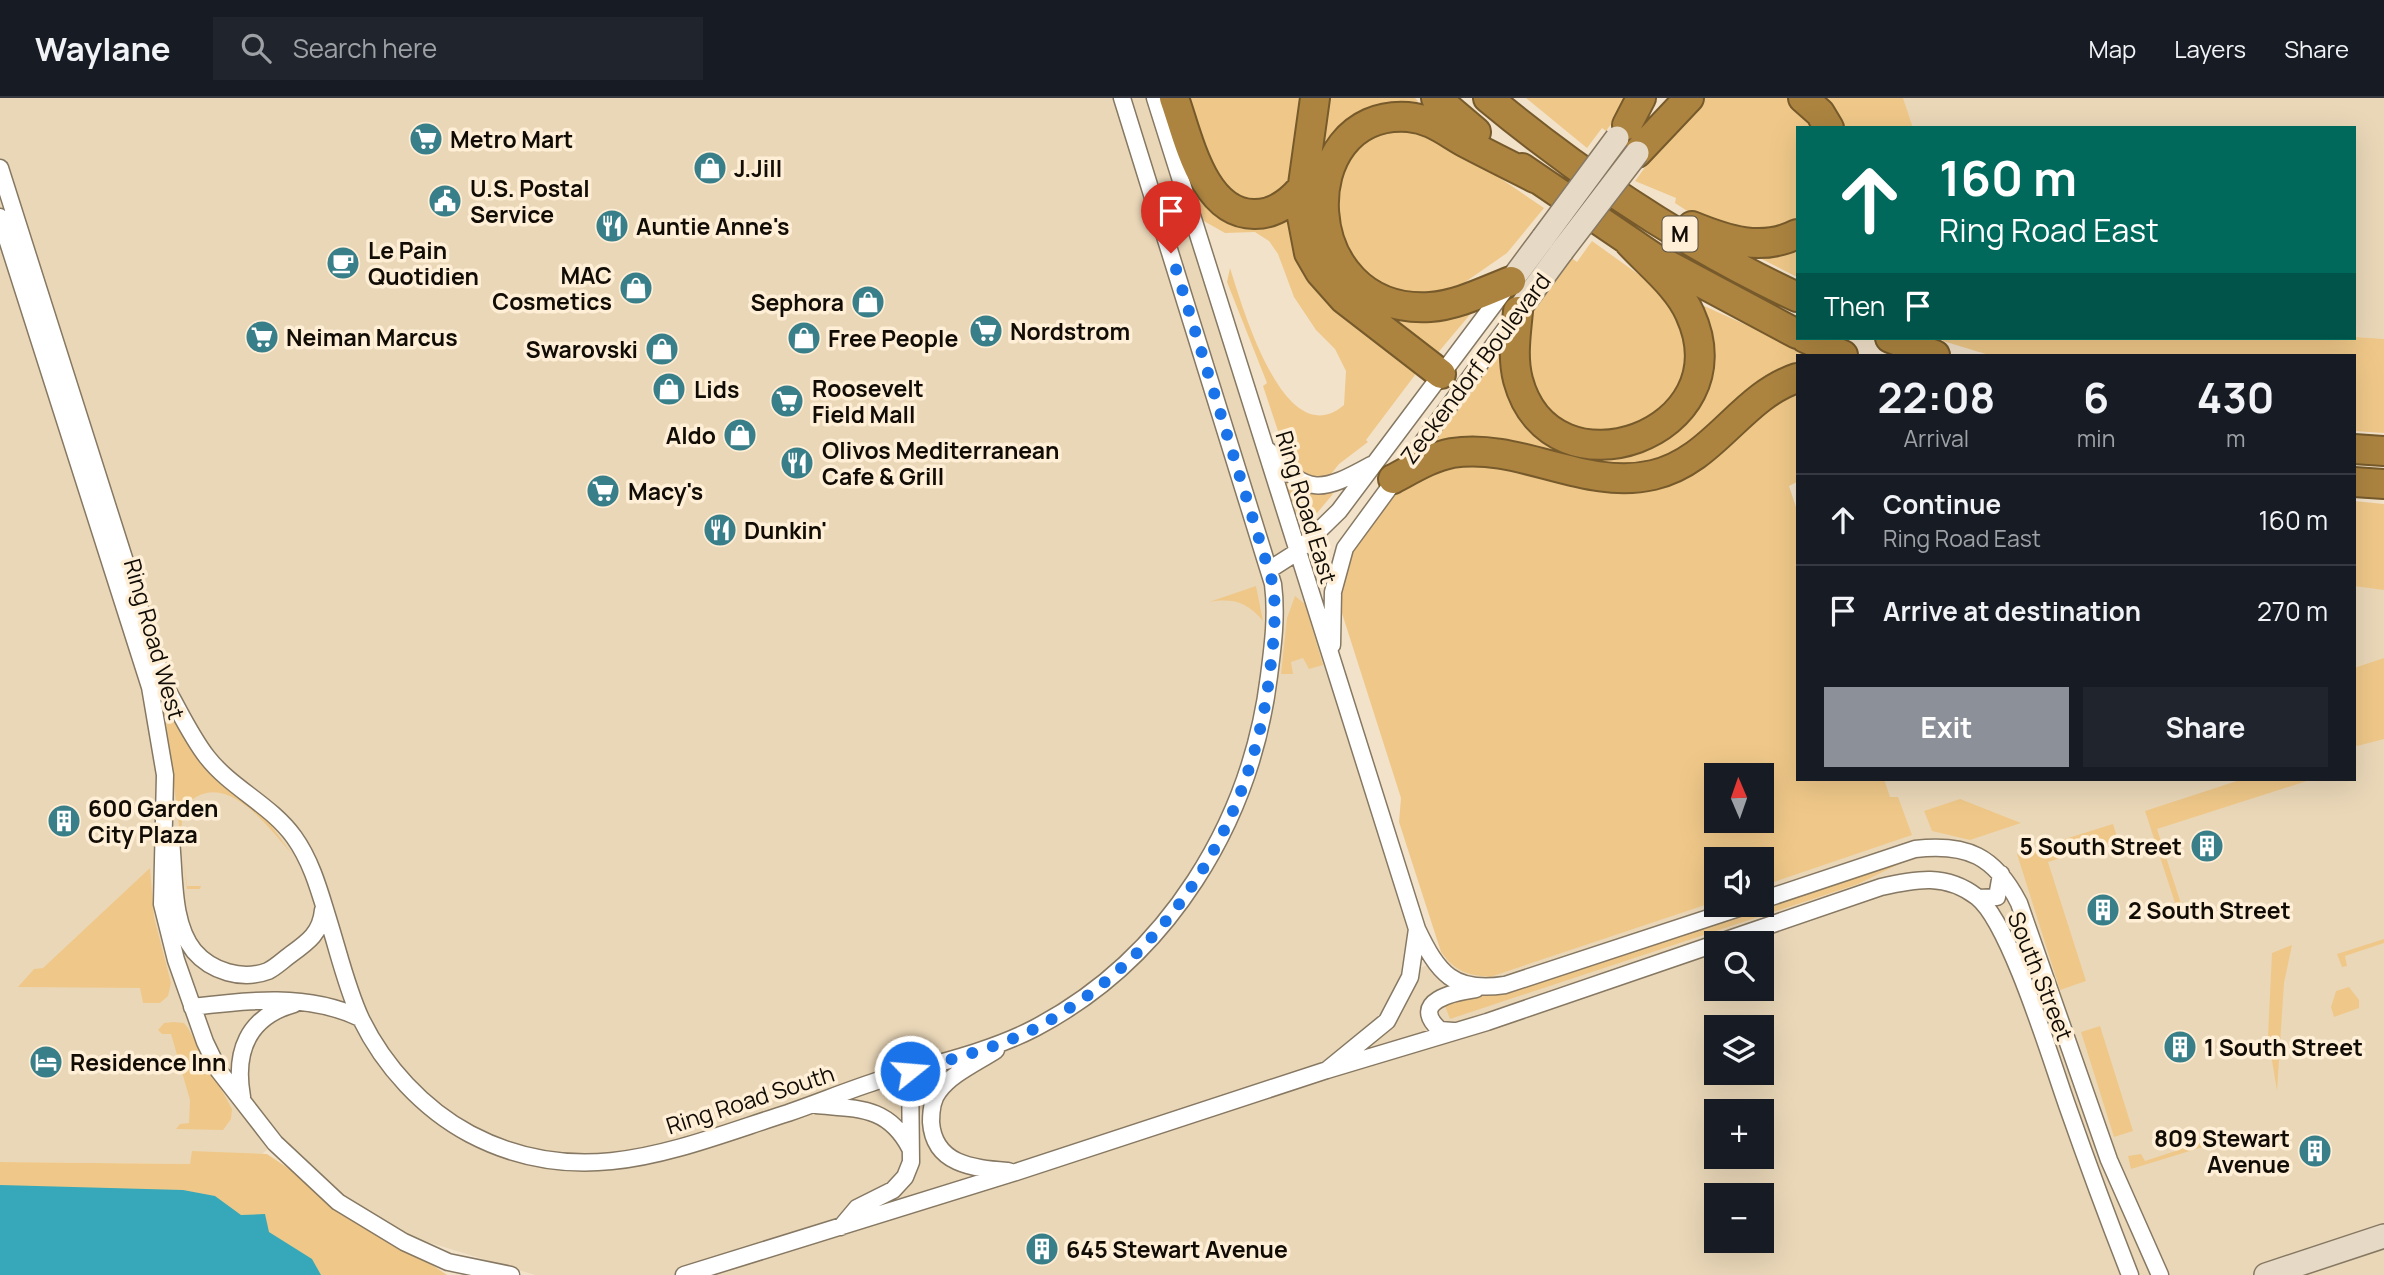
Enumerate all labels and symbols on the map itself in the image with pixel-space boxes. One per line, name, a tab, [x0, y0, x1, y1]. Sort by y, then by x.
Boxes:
supermarket icon: Metro Mart	[407, 120, 445, 158]
place label: Metro Mart	[450, 123, 573, 155]
shop icon: J.Jill	[691, 149, 729, 187]
place label: J.Jill	[734, 152, 782, 184]
place label: U.S. Postal Service	[470, 172, 590, 230]
pin	[1141, 181, 1201, 253]
public building icon: U.S. Postal Service	[426, 182, 464, 220]
restaurant icon: Auntie Anne's	[593, 207, 631, 245]
place label: Auntie Anne's	[636, 210, 790, 242]
road number: M	[1662, 216, 1698, 252]
place label: Le Pain Quotidien	[368, 234, 479, 292]
cafe icon: Le Pain Quotidien	[324, 244, 362, 282]
place label: MAC Cosmetics	[492, 259, 612, 317]
street label: Zeckendorf Boulevard	[1393, 266, 1557, 470]
shop icon: MAC Cosmetics	[617, 269, 655, 307]
shop icon: Sephora	[849, 283, 887, 321]
place label: Sephora	[750, 286, 844, 318]
supermarket icon: Nordstrom	[967, 312, 1005, 350]
place label: Nordstrom	[1010, 315, 1130, 347]
supermarket icon: Neiman Marcus	[243, 318, 281, 356]
shop icon: Free People	[785, 319, 823, 357]
place label: Neiman Marcus	[286, 321, 458, 353]
place label: Free People	[828, 322, 958, 354]
shop icon: Swarovski	[643, 330, 681, 368]
place label: Swarovski	[526, 333, 638, 365]
shop icon: Lids	[650, 370, 688, 408]
place label: Roosevelt Field Mall	[812, 372, 924, 430]
place label: Lids	[694, 373, 739, 405]
supermarket icon: Roosevelt Field Mall	[768, 382, 806, 420]
shop icon: Aldo	[721, 416, 759, 454]
place label: Aldo	[666, 419, 716, 451]
street label: Ring Road East	[1269, 427, 1345, 587]
place label: Olivos Mediterranean Cafe & Grill	[822, 434, 1059, 492]
restaurant icon: Olivos Mediterranean Cafe & Grill	[778, 444, 816, 482]
supermarket icon: Macy's	[584, 472, 622, 510]
place label: Macy's	[628, 475, 703, 507]
restaurant icon: Dunkin'	[701, 511, 739, 549]
place label: Dunkin'	[744, 514, 827, 546]
street label: Ring Road West	[117, 555, 193, 723]
north arrow	[1704, 763, 1774, 833]
place label: 600 Garden City Plaza	[88, 792, 218, 850]
building icon: 600 Garden City Plaza	[45, 802, 83, 840]
building icon: 5 South Street	[2188, 827, 2226, 865]
place label: 5 South Street	[2020, 830, 2182, 862]
building icon: 2 South Street	[2084, 891, 2122, 929]
place label: 2 South Street	[2128, 894, 2291, 926]
street label: South Street	[2001, 907, 2081, 1045]
building icon: 1 South Street	[2161, 1028, 2199, 1066]
place label: 1 South Street	[2204, 1031, 2363, 1063]
position arrow	[873, 1034, 947, 1108]
hotel icon: Residence Inn	[27, 1043, 65, 1081]
place label: Residence Inn	[70, 1046, 226, 1078]
street label: Ring Road South	[662, 1057, 838, 1141]
place label: 809 Stewart Avenue	[2154, 1122, 2290, 1180]
building icon: 809 Stewart Avenue	[2296, 1132, 2334, 1170]
building icon: 645 Stewart Avenue	[1023, 1230, 1061, 1268]
place label: 645 Stewart Avenue	[1066, 1233, 1288, 1265]

